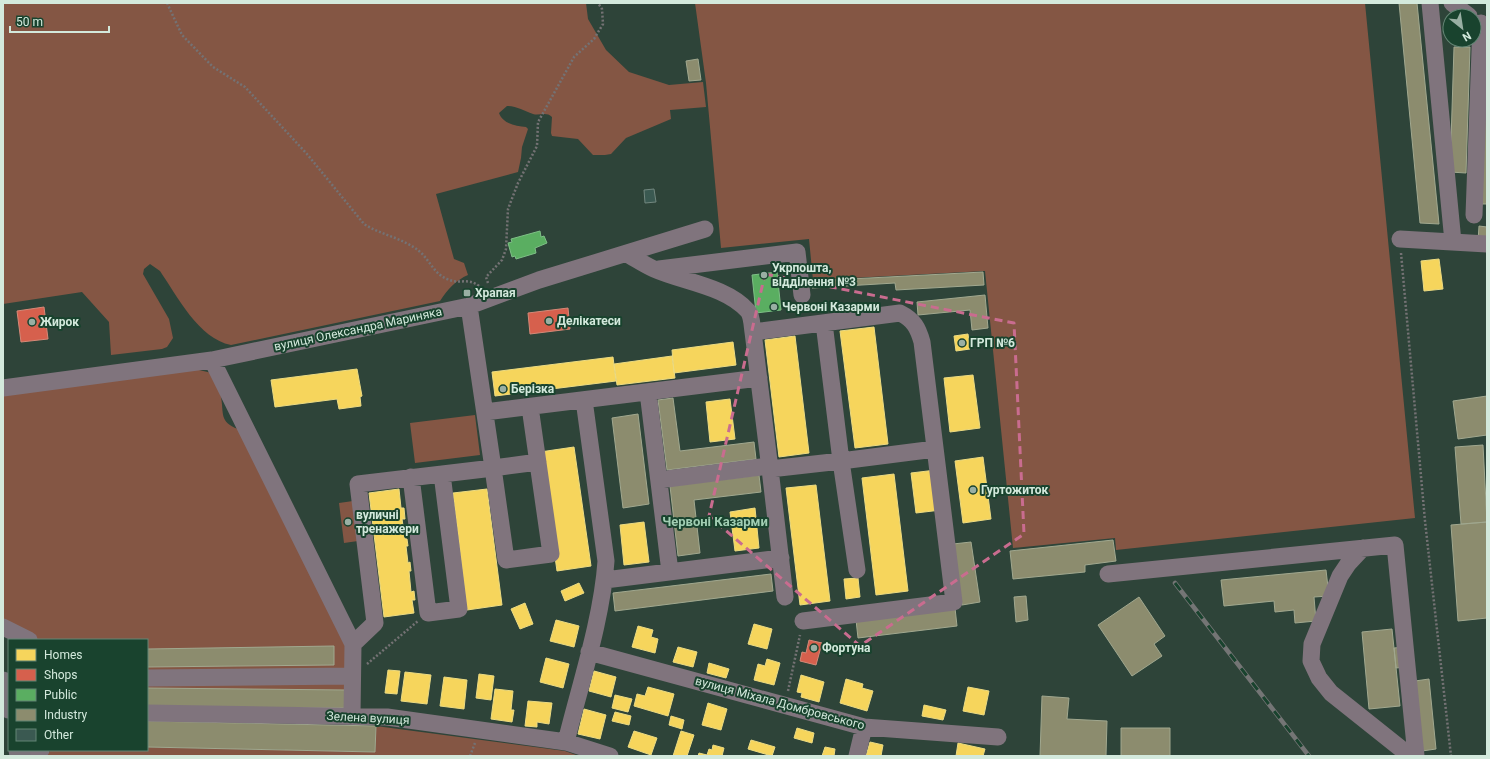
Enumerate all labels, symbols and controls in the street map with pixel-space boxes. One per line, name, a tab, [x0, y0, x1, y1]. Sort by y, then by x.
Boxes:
scale bar	[10, 8, 109, 34]
north arrow	[1442, 8, 1482, 48]
text: 50 m	[16, 15, 43, 29]
text: N	[1460, 29, 1473, 44]
place label: Укрпошта, відділення №3	[772, 261, 856, 289]
marker: Укрпошта, відділення №3	[759, 270, 769, 280]
place label: Храпая	[475, 286, 516, 300]
marker: Храпая	[462, 288, 472, 298]
place label: Червоні Казарми	[782, 300, 880, 314]
marker: Червоні Казарми	[769, 302, 779, 312]
street label: вулиця Олександра Мариняка	[273, 304, 443, 354]
place label: Делікатеси	[557, 314, 621, 328]
place label: Жирок	[40, 315, 79, 329]
marker: Делікатеси	[544, 316, 554, 326]
marker: Жирок	[27, 317, 37, 327]
place label: ГРП №6	[970, 336, 1015, 350]
marker: ГРП №6	[957, 338, 967, 348]
place label: Берізка	[511, 382, 555, 396]
marker: Берізка	[498, 384, 508, 394]
place label: Гуртожиток	[981, 483, 1049, 497]
marker: Гуртожиток	[968, 485, 978, 495]
place label: вуличні тренажери	[356, 508, 419, 536]
district label: Червоні Казарми	[662, 514, 768, 529]
marker: вуличні тренажери	[343, 517, 353, 527]
legend	[8, 639, 148, 751]
place label: Фортуна	[822, 641, 871, 655]
marker: Фортуна	[809, 643, 819, 653]
text: Homes	[44, 648, 82, 662]
text: Shops	[44, 668, 78, 682]
street label: вулиця Міхала Домбровського	[694, 674, 866, 732]
text: Public	[44, 688, 77, 702]
text: Industry	[44, 708, 88, 722]
street label: Зелена вулиця	[326, 709, 410, 727]
text: Other	[44, 728, 73, 742]

